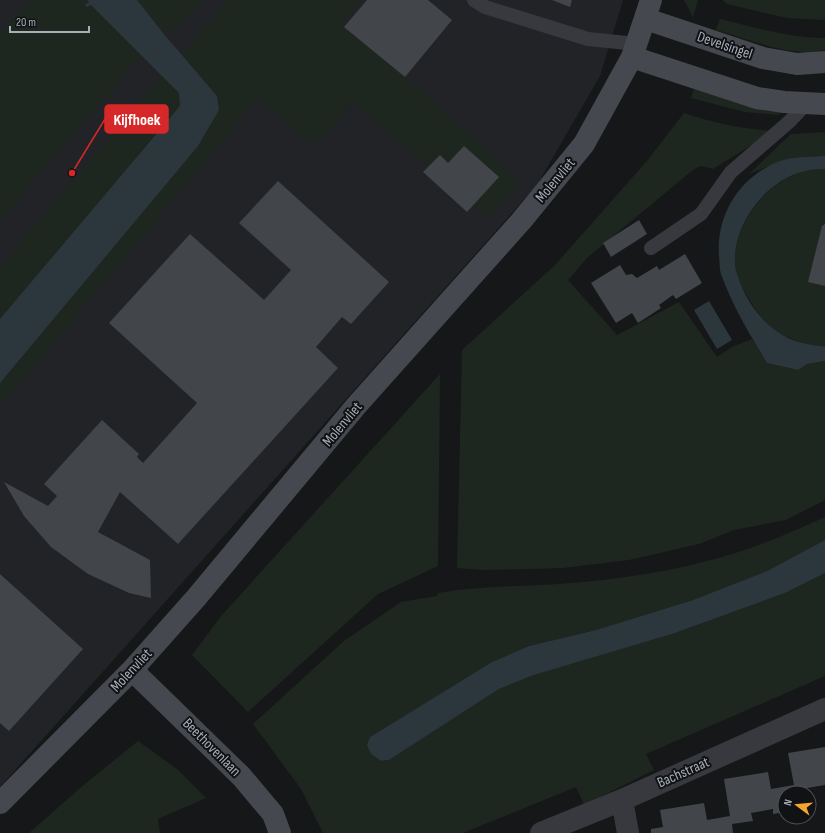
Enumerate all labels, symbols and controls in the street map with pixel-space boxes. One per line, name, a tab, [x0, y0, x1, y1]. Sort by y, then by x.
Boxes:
scale bar	[10, 8, 89, 34]
text: 20 m	[16, 15, 36, 30]
street label: Develsingel	[695, 27, 755, 64]
callout: Kijfhoek	[105, 105, 168, 133]
text: Kijfhoek	[113, 111, 161, 130]
street label: Molenvliet	[531, 154, 580, 207]
street label: Molenvliet	[318, 398, 367, 451]
street label: Molenvliet	[106, 644, 157, 696]
street label: Beethovenlaan	[179, 714, 245, 780]
street label: Bachstraat	[654, 752, 713, 792]
north arrow	[777, 785, 817, 825]
text: N	[781, 798, 795, 807]

